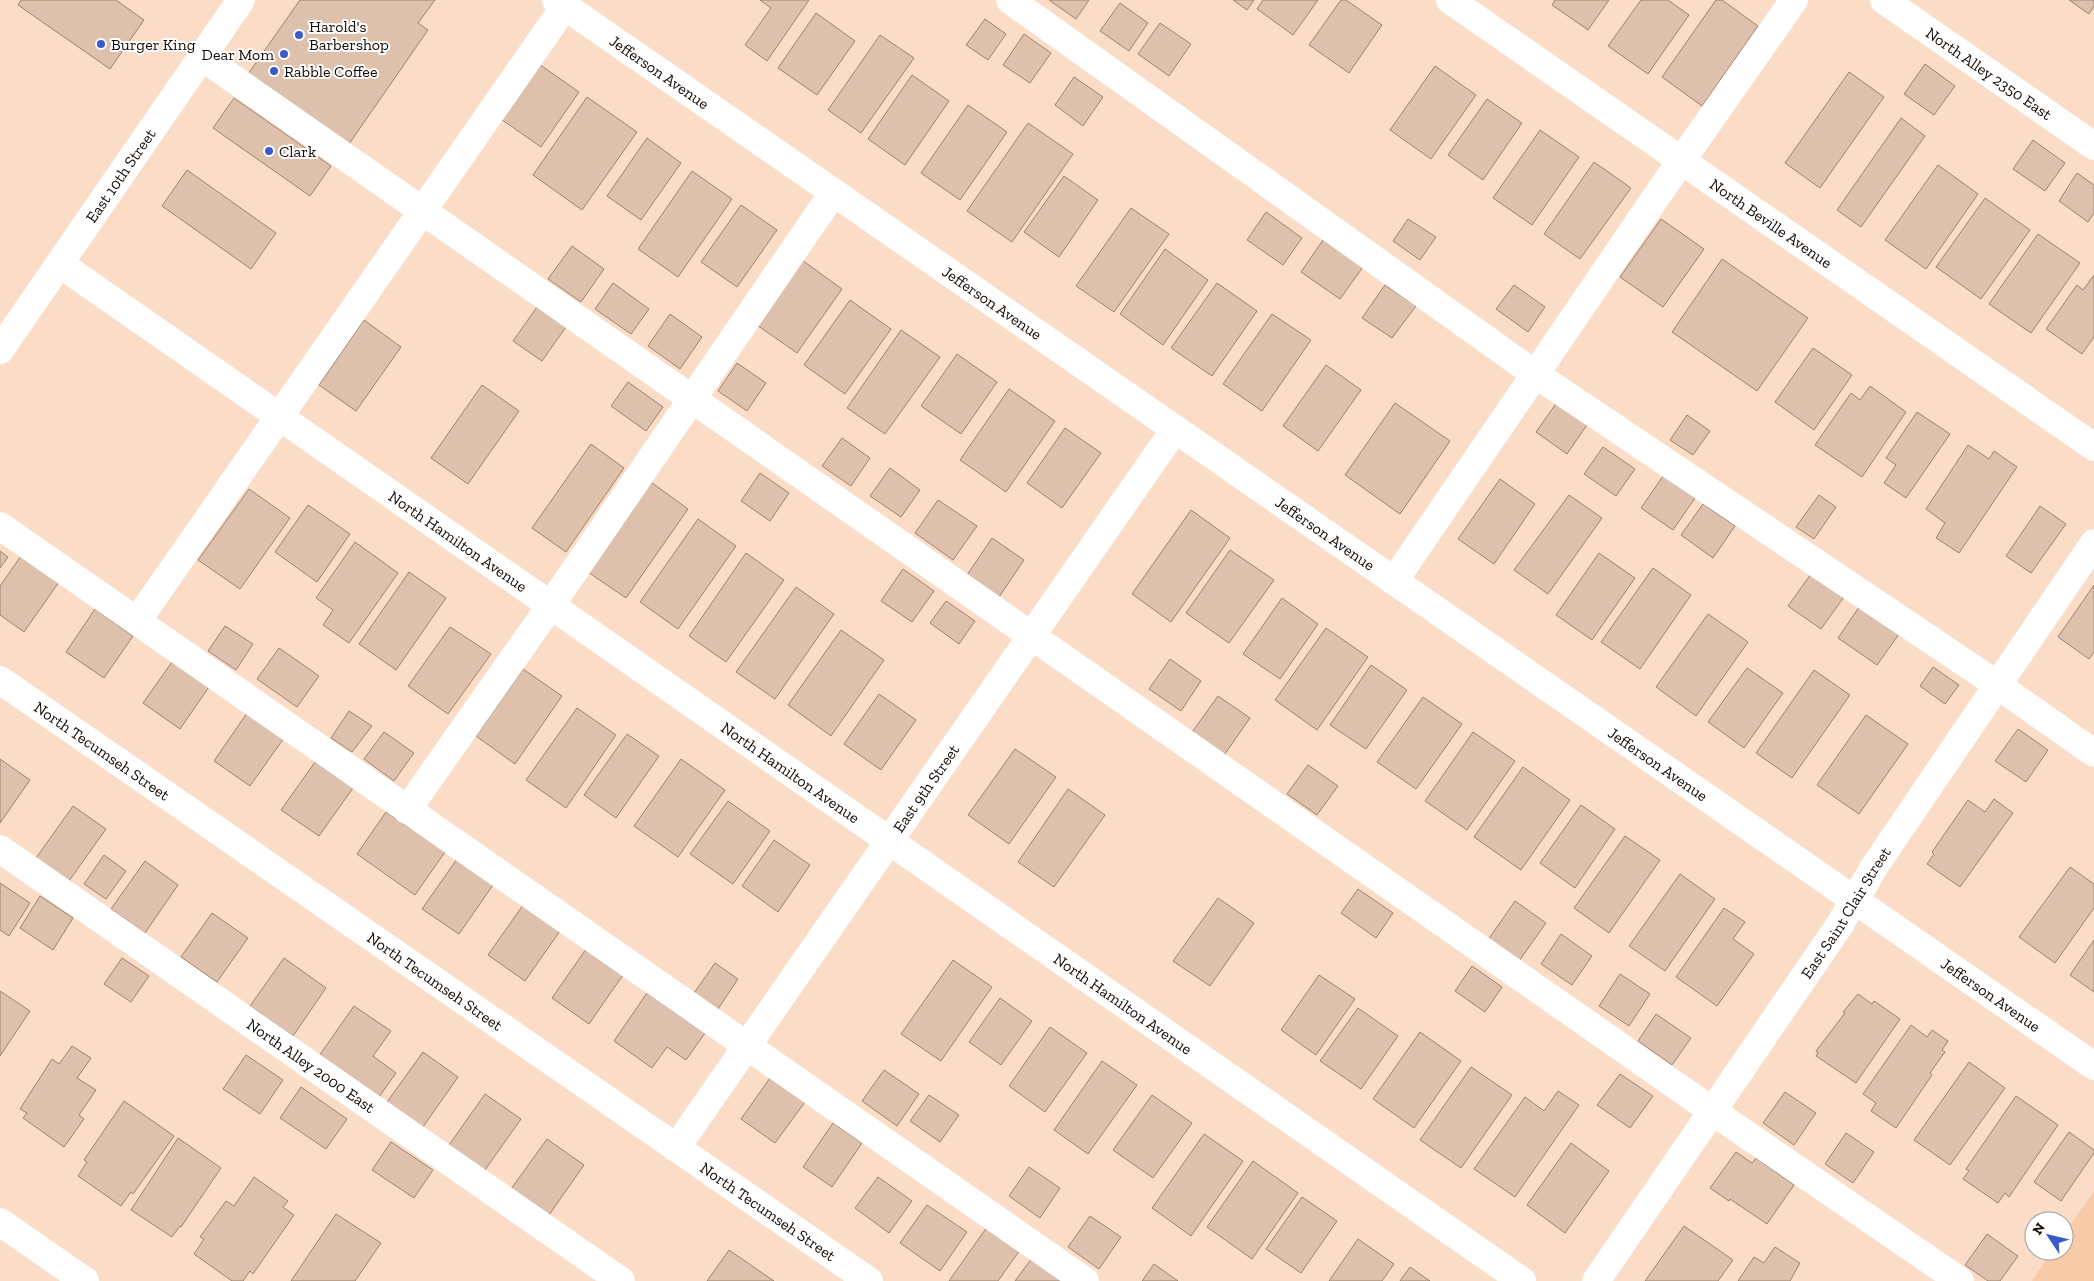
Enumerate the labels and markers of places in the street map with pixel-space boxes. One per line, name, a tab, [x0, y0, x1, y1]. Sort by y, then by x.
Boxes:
place label: Harold's Barbershop	[309, 17, 389, 54]
marker: Harold's Barbershop	[293, 29, 305, 41]
place label: Burger King	[111, 35, 196, 54]
marker: Burger King	[95, 38, 107, 50]
place label: Dear Mom	[202, 45, 274, 64]
marker: Dear Mom	[278, 48, 290, 60]
place label: Rabble Coffee	[284, 62, 377, 81]
marker: Rabble Coffee	[268, 65, 280, 77]
place label: Clark	[279, 142, 317, 161]
marker: Clark	[263, 145, 275, 157]

